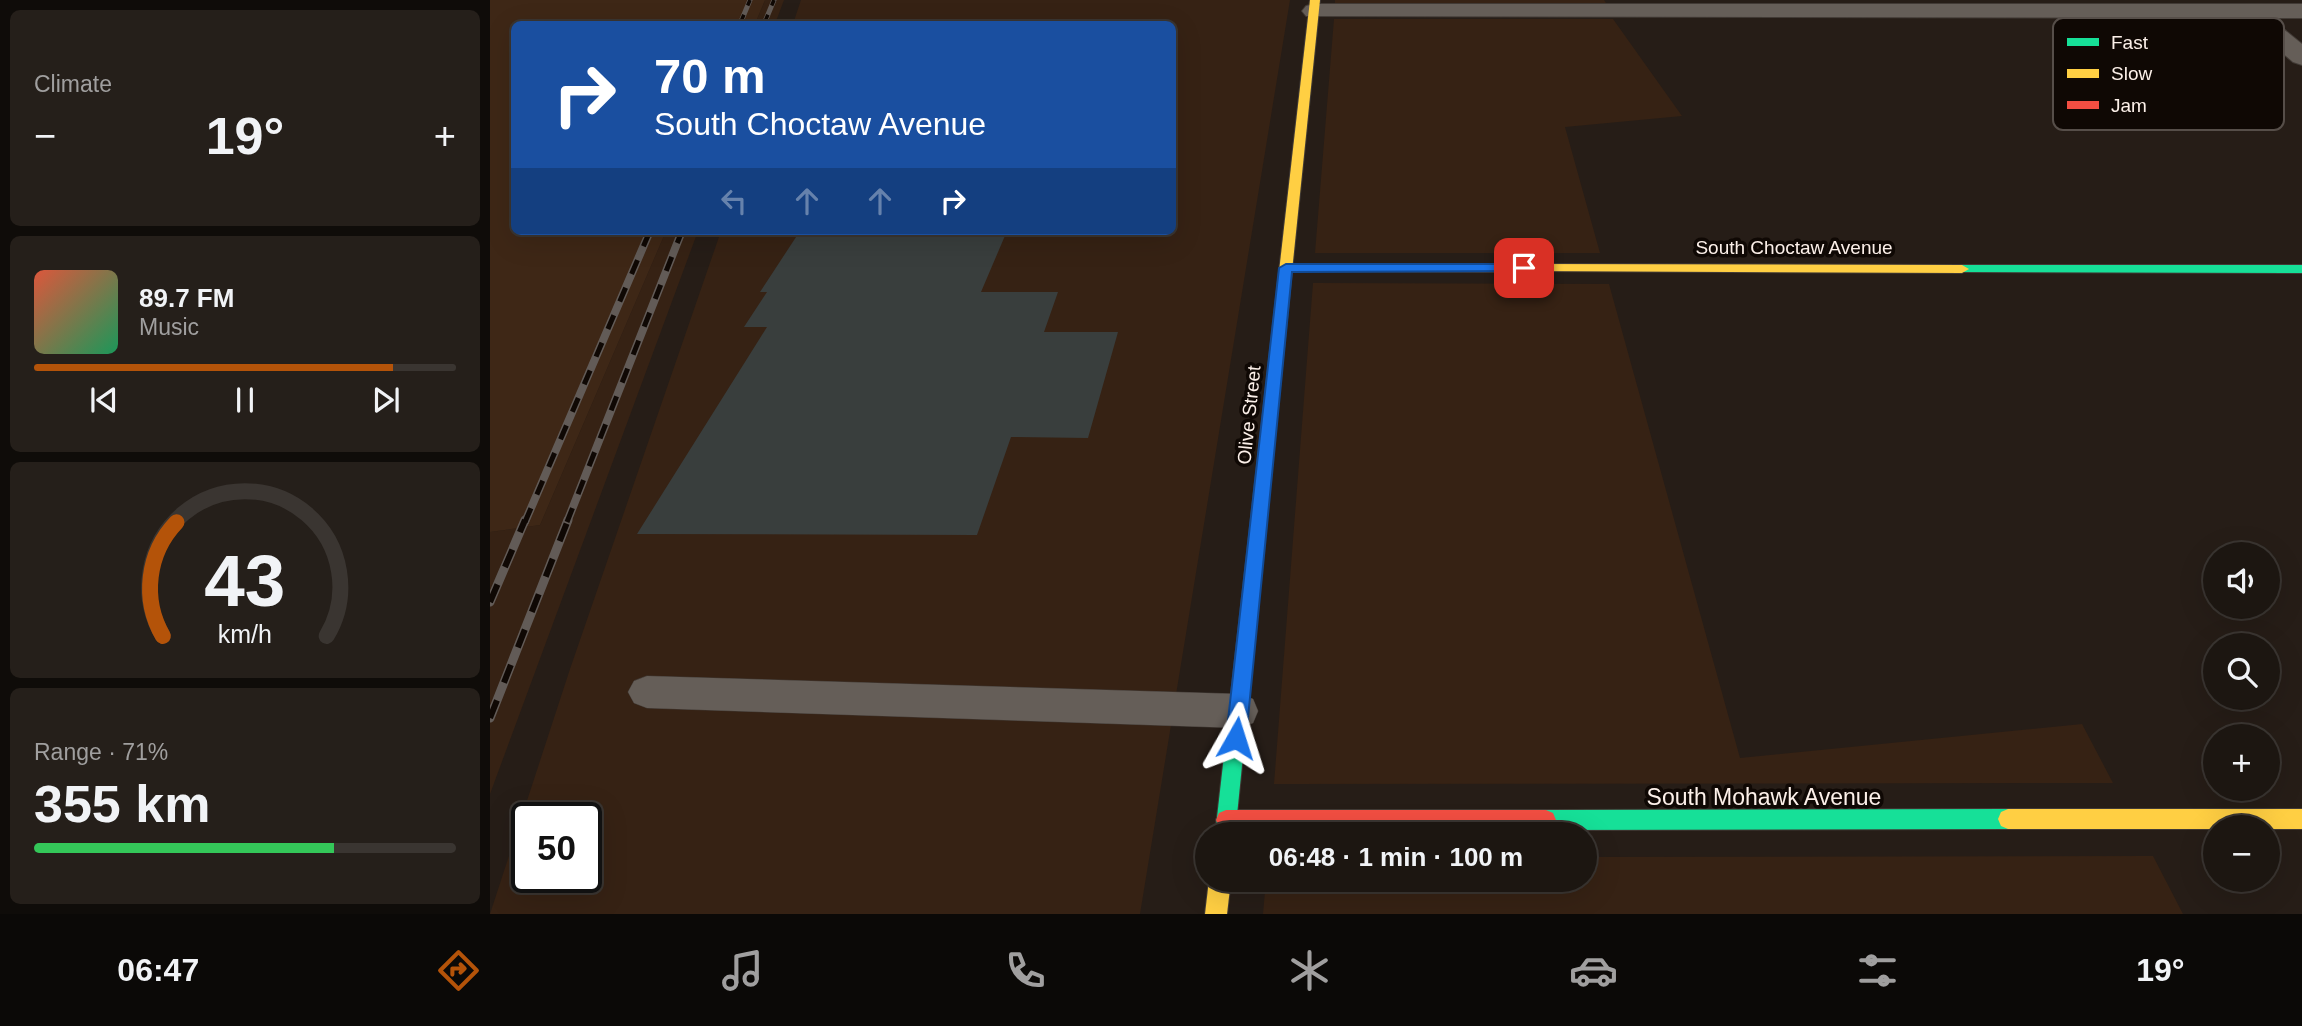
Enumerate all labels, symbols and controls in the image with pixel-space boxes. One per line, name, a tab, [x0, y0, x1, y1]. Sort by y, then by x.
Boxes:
legend	[2053, 18, 2284, 130]
text: Fast	[2111, 32, 2149, 53]
icon: right	[539, 49, 630, 140]
text: 70 m	[654, 49, 766, 103]
text: Slow	[2111, 63, 2152, 84]
text: Climate	[34, 71, 112, 97]
text: Jam	[2111, 95, 2147, 116]
text: South Choctaw Avenue	[654, 106, 986, 142]
text: 19°	[206, 107, 284, 165]
text: −	[34, 115, 56, 157]
text: +	[434, 115, 456, 157]
icon: left	[715, 182, 753, 220]
icon: ahead	[788, 182, 826, 220]
icon: ahead	[861, 182, 899, 220]
icon: right	[934, 182, 972, 220]
street label: South Choctaw Avenue	[1695, 237, 1893, 258]
pin	[1494, 238, 1554, 298]
icon: arrive	[1505, 249, 1543, 287]
text: 89.7 FM	[139, 283, 234, 313]
text: Music	[139, 314, 199, 340]
street label: Olive Street	[1233, 364, 1265, 465]
icon: previous	[85, 381, 123, 419]
icon: pause	[226, 381, 264, 419]
icon: next	[367, 381, 405, 419]
text: 43	[205, 540, 285, 621]
map controls	[2203, 542, 2280, 892]
button: sound	[2203, 542, 2280, 619]
text: km/h	[218, 620, 272, 648]
button: search	[2203, 633, 2280, 710]
position arrow	[1199, 701, 1273, 775]
button: +	[2203, 724, 2280, 801]
text: Range · 71%	[34, 739, 168, 765]
text: 355 km	[34, 775, 210, 833]
street label: South Mohawk Avenue	[1647, 784, 1881, 810]
speed limit sign: 50	[511, 802, 602, 893]
button: −	[2203, 815, 2280, 892]
text: 06:48 · 1 min · 100 m	[1269, 842, 1523, 872]
icon: directions	[434, 946, 483, 995]
icon: music	[718, 946, 767, 995]
icon: phone	[1001, 946, 1050, 995]
icon: climate	[1285, 946, 1334, 995]
icon: car	[1569, 946, 1618, 995]
icon: filters	[1853, 946, 1902, 995]
text: 06:47	[117, 952, 199, 988]
text: 19°	[2136, 952, 2185, 988]

